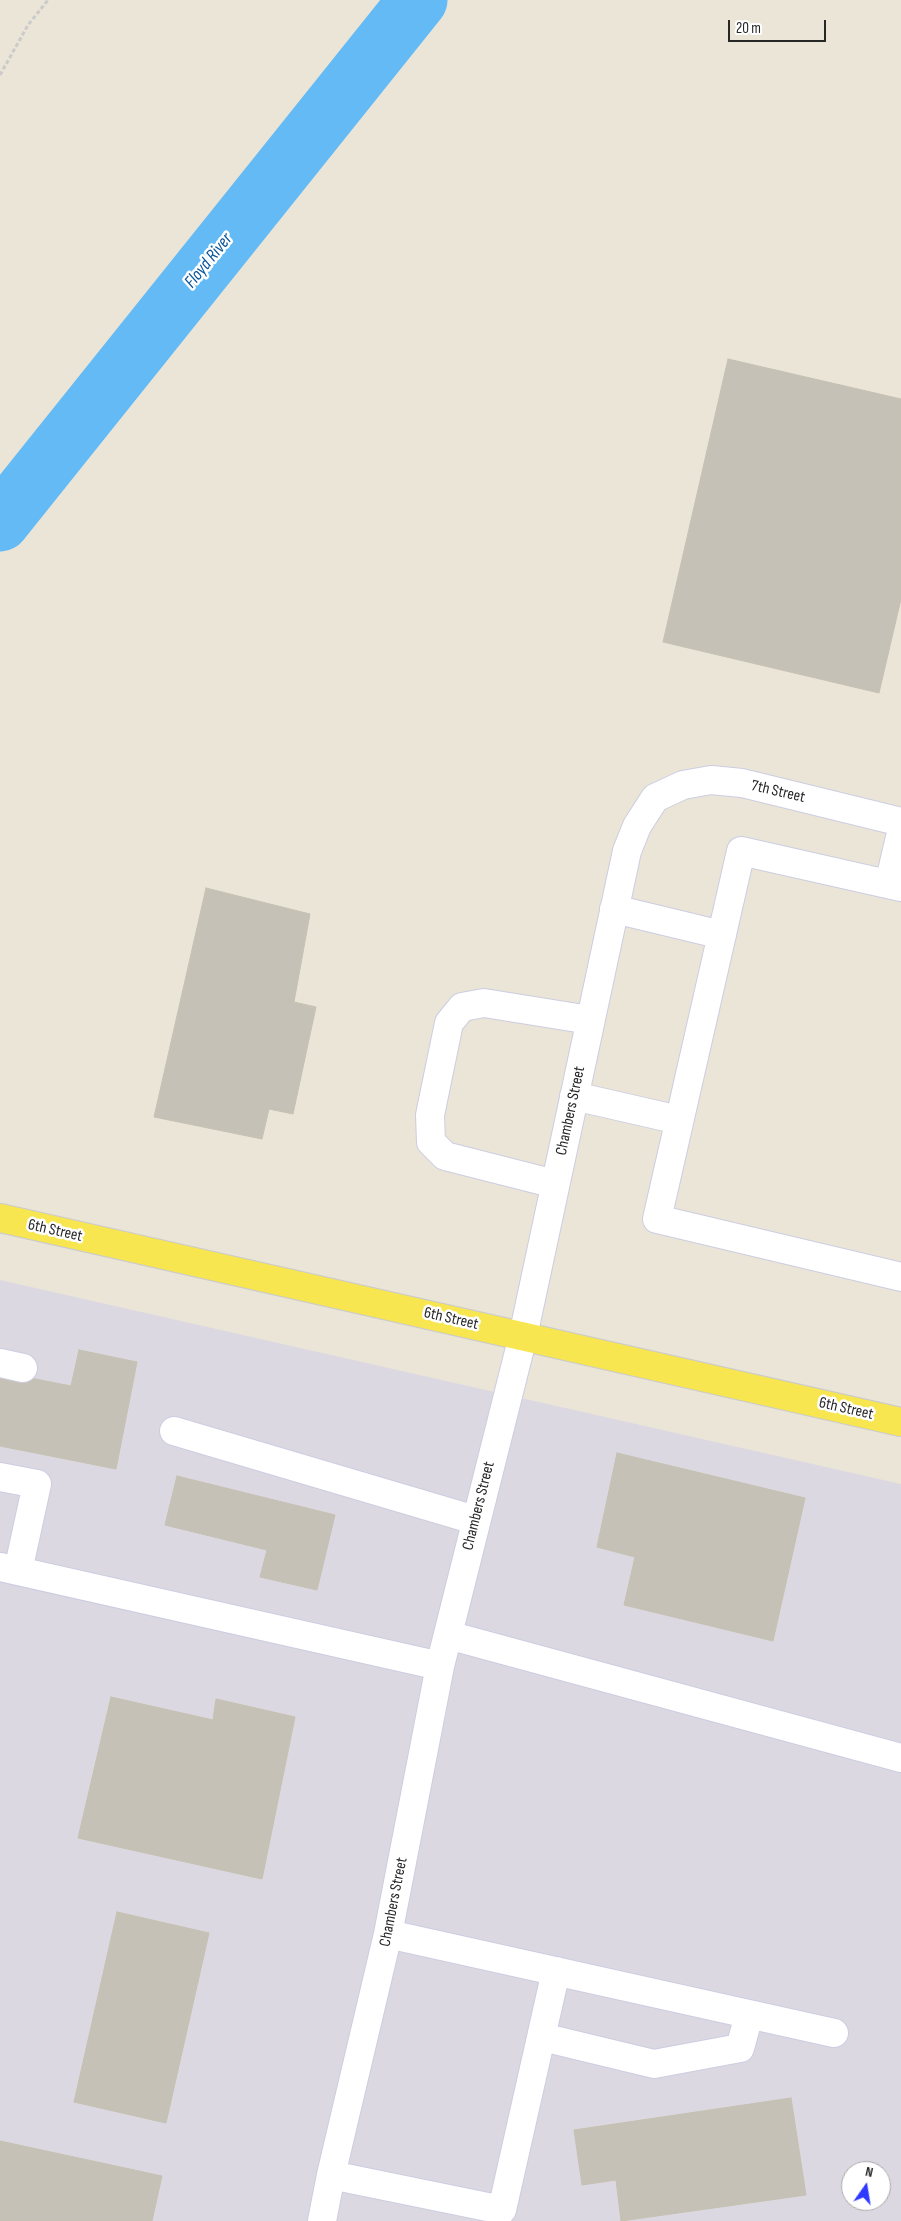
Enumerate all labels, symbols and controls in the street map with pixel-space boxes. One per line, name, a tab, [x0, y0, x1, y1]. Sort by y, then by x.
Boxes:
scale bar	[731, 10, 828, 42]
text: 20 m	[736, 19, 761, 38]
water label: Floyd River	[180, 229, 238, 293]
street label: 7th Street	[749, 777, 807, 807]
street label: Chambers Street	[552, 1065, 590, 1157]
street label: 6th Street	[26, 1215, 84, 1247]
street label: 6th Street	[422, 1303, 480, 1335]
street label: 6th Street	[817, 1393, 875, 1425]
street label: Chambers Street	[459, 1460, 499, 1552]
street label: Chambers Street	[376, 1856, 412, 1948]
north arrow	[841, 2161, 891, 2211]
text: N	[864, 2163, 875, 2181]

